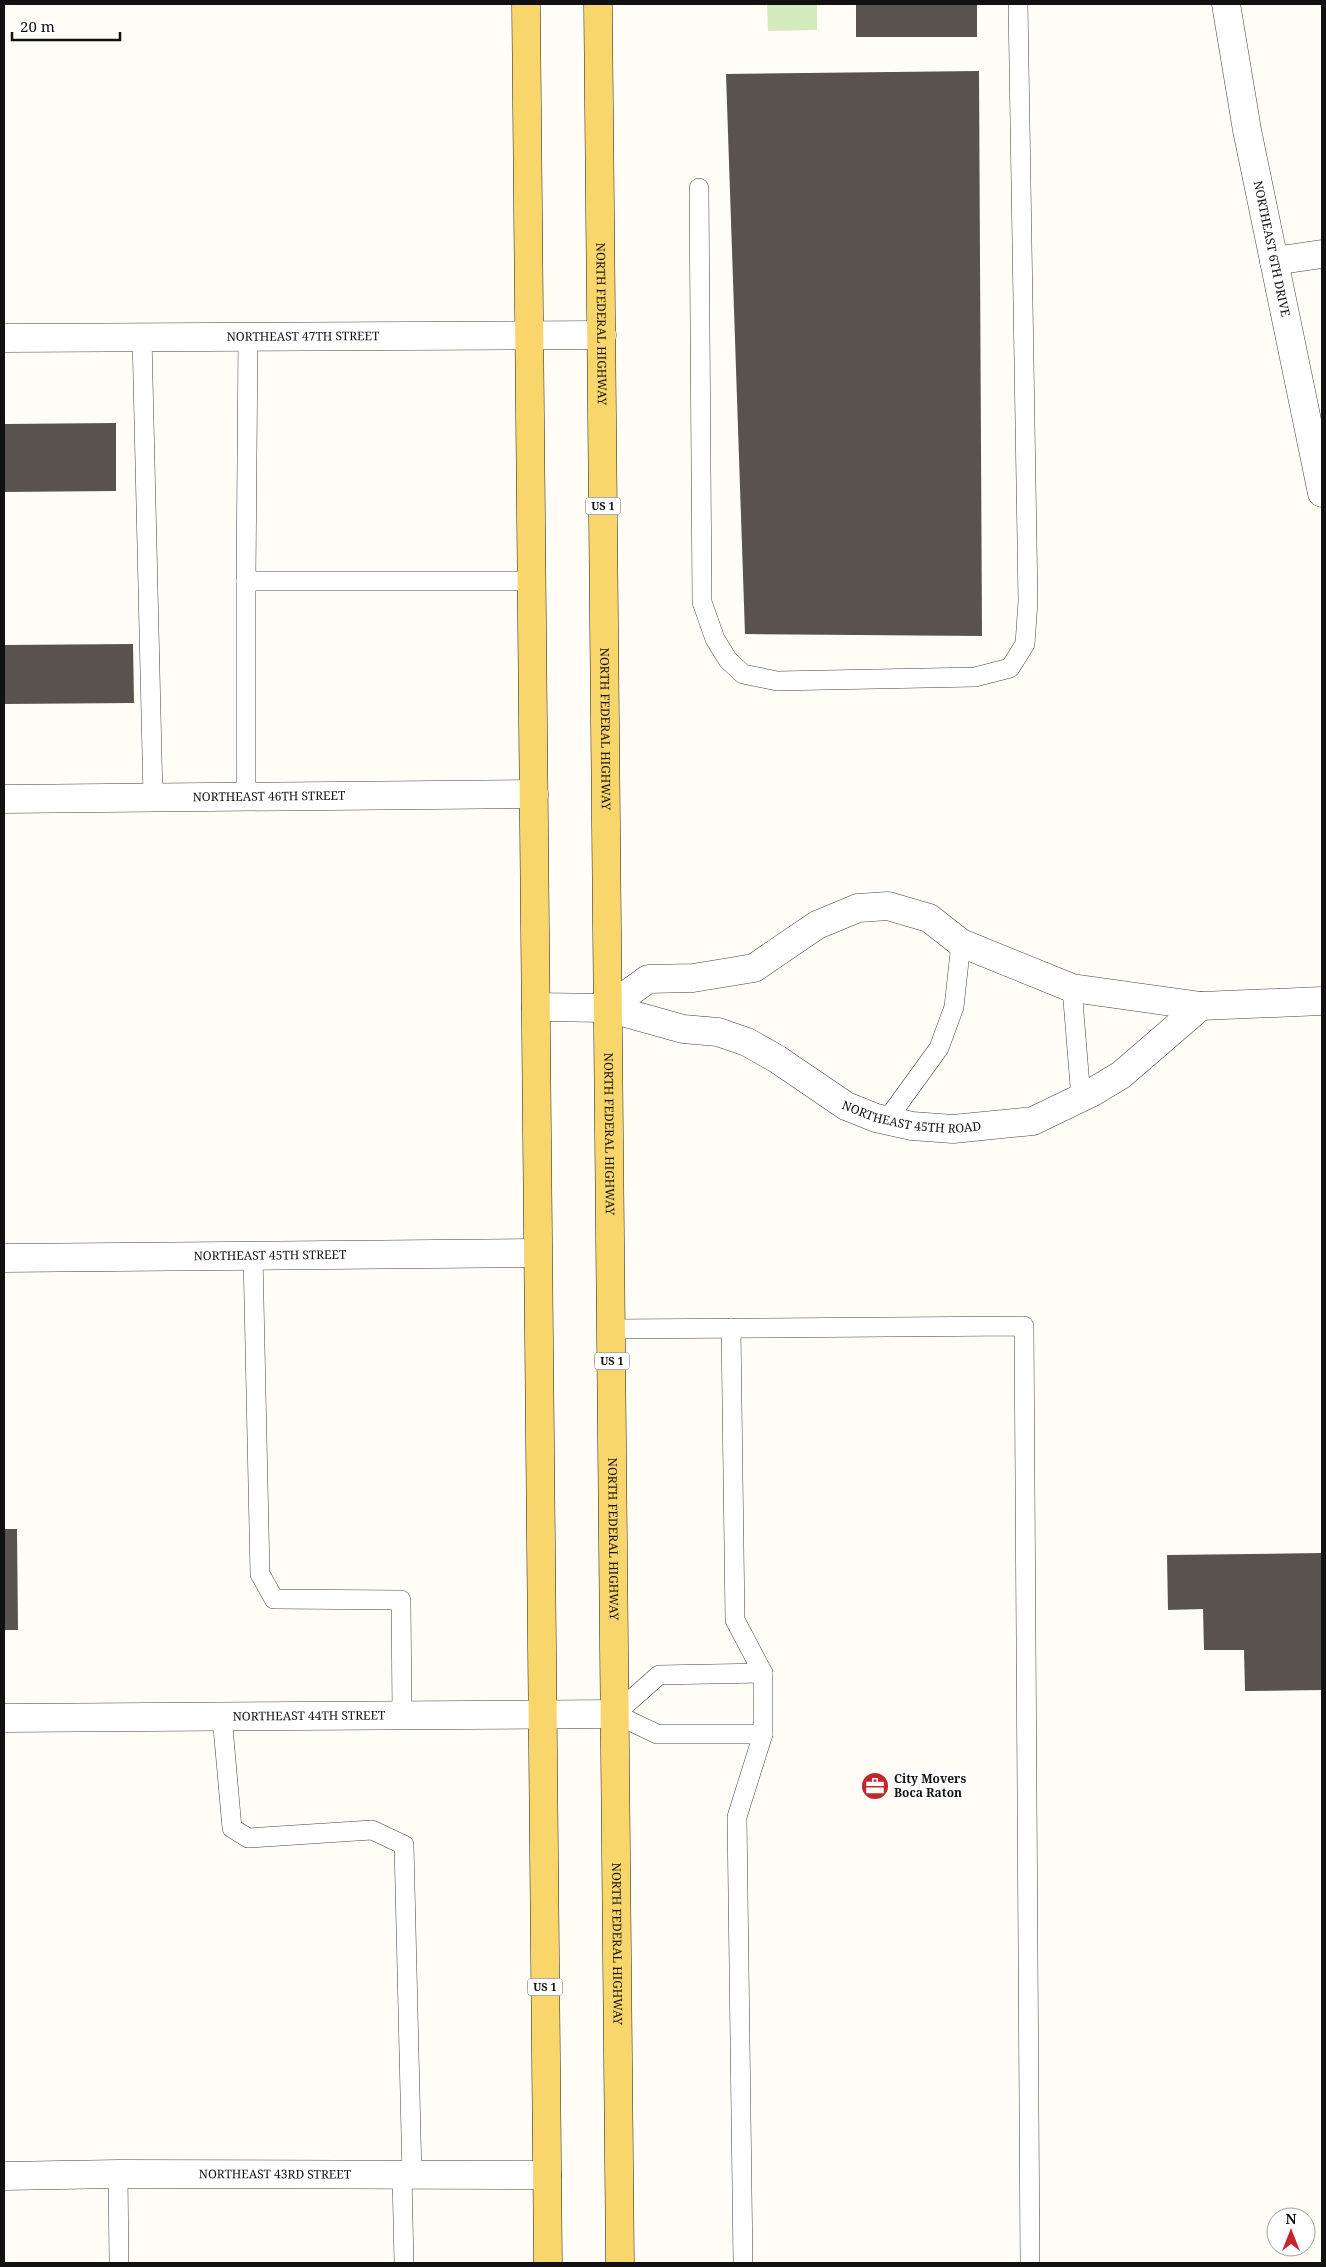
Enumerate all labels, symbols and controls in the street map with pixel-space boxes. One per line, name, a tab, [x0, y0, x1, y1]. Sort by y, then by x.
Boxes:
scale bar	[12, 10, 120, 42]
text: 20 m	[20, 16, 55, 36]
street label: NORTHEAST 6TH DRIVE	[1250, 179, 1294, 318]
street label: NORTH FEDERAL HIGHWAY	[592, 243, 611, 406]
street label: NORTHEAST 47TH STREET	[227, 327, 380, 345]
road number: US 1	[586, 498, 620, 514]
street label: NORTH FEDERAL HIGHWAY	[596, 648, 615, 811]
street label: NORTHEAST 46TH STREET	[193, 787, 346, 805]
street label: NORTH FEDERAL HIGHWAY	[600, 1053, 619, 1216]
street label: NORTHEAST 45TH ROAD	[839, 1096, 982, 1137]
street label: NORTHEAST 45TH STREET	[194, 1246, 347, 1264]
road number: US 1	[594, 1352, 630, 1370]
street label: NORTH FEDERAL HIGHWAY	[604, 1458, 623, 1621]
street label: NORTHEAST 44TH STREET	[233, 1706, 386, 1725]
place label: City Movers Boca Raton	[894, 1770, 966, 1801]
office icon: City Movers Boca Raton	[860, 1771, 890, 1801]
street label: NORTH FEDERAL HIGHWAY	[608, 1863, 627, 2026]
road number: US 1	[528, 1978, 562, 1995]
street label: NORTHEAST 43RD STREET	[199, 2165, 352, 2183]
north arrow	[1266, 2207, 1316, 2257]
text: N	[1285, 2209, 1297, 2228]

